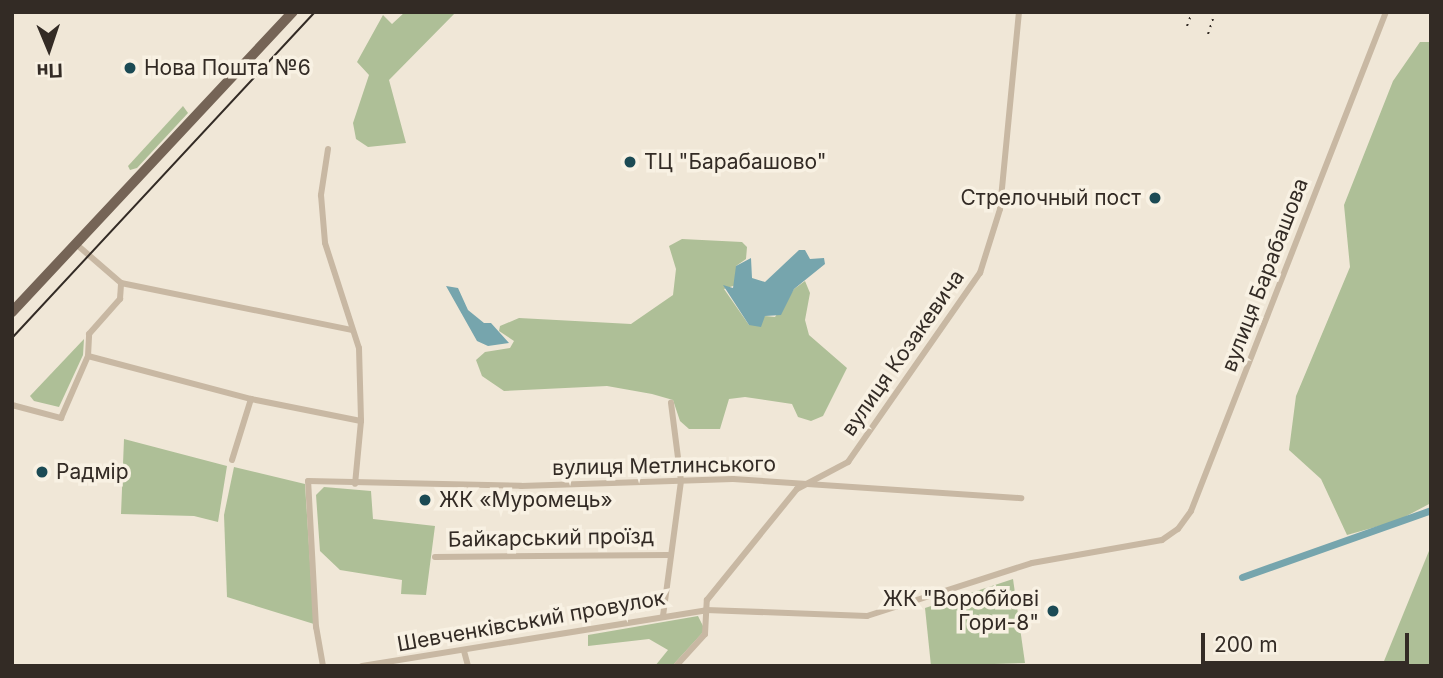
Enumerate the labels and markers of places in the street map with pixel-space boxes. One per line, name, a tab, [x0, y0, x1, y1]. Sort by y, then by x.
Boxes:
place label: Нова Пошта №6	[144, 55, 311, 81]
marker: Нова Пошта №6	[122, 60, 138, 76]
place label: ТЦ "Барабашово"	[644, 149, 827, 175]
marker: ТЦ "Барабашово"	[622, 154, 638, 170]
place label: Стрелочный пост	[961, 185, 1141, 211]
marker: Стрелочный пост	[1147, 190, 1163, 206]
place label: Радмір	[56, 459, 129, 485]
marker: Радмір	[34, 464, 50, 480]
place label: ЖК «Муромець»	[439, 487, 613, 513]
marker: ЖК «Муромець»	[417, 492, 433, 508]
place label: ЖК "Воробйові Гори-8"	[883, 586, 1039, 636]
marker: ЖК "Воробйові Гори-8"	[1045, 603, 1061, 619]

